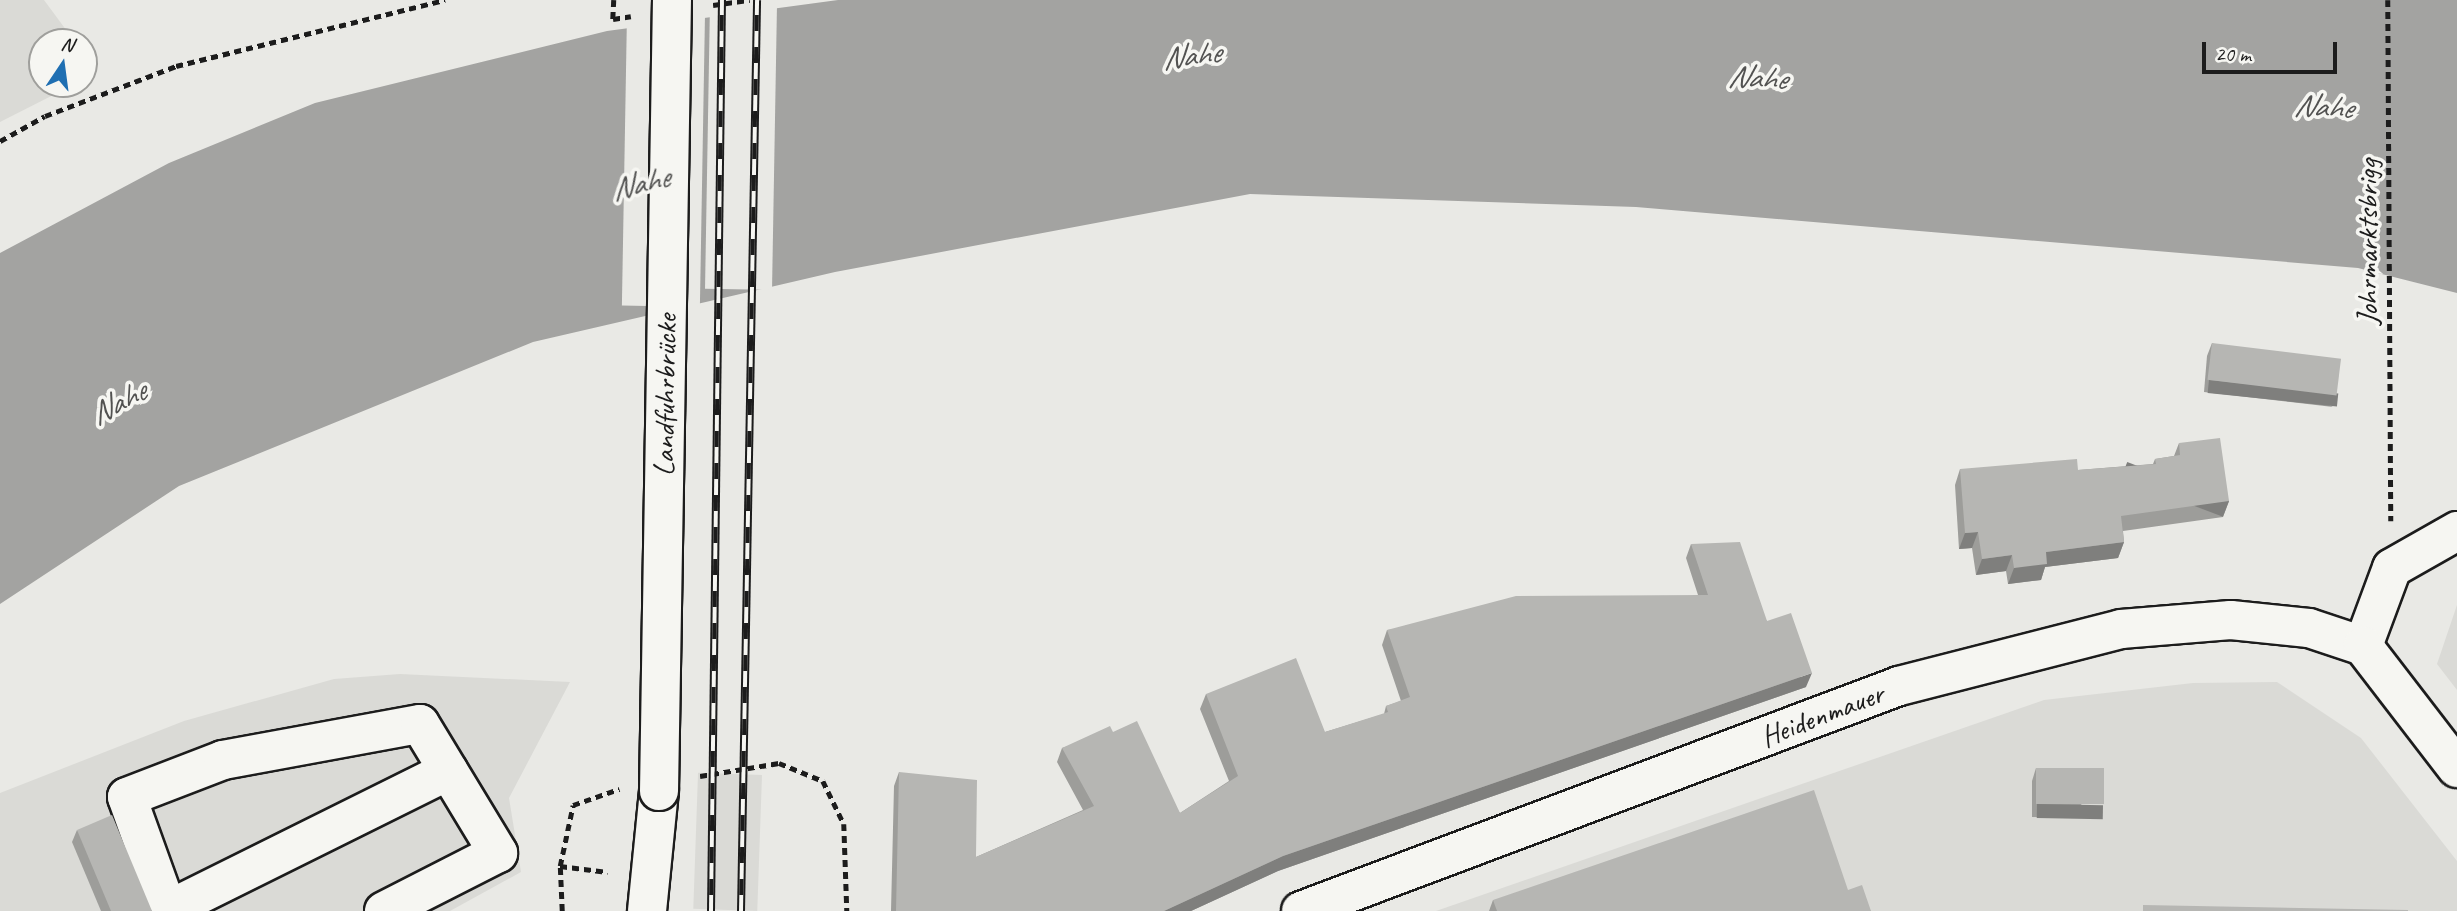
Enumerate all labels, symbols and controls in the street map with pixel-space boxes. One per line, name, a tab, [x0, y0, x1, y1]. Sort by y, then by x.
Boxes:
north arrow	[28, 28, 98, 98]
scale bar	[2205, 28, 2340, 72]
text: N	[59, 31, 76, 58]
water label: Nahe	[1160, 33, 1222, 79]
text: 20 m	[2215, 41, 2251, 67]
water label: Nahe	[1727, 57, 1787, 99]
water label: Nahe	[2293, 86, 2353, 128]
water label: Nahe	[607, 158, 673, 210]
street label: Johrmarktsbrigg	[2349, 159, 2385, 325]
street label: Landfuhrbrücke	[646, 314, 684, 476]
water label: Nahe	[83, 372, 153, 434]
street label: Heidenmauer	[1755, 675, 1889, 755]

